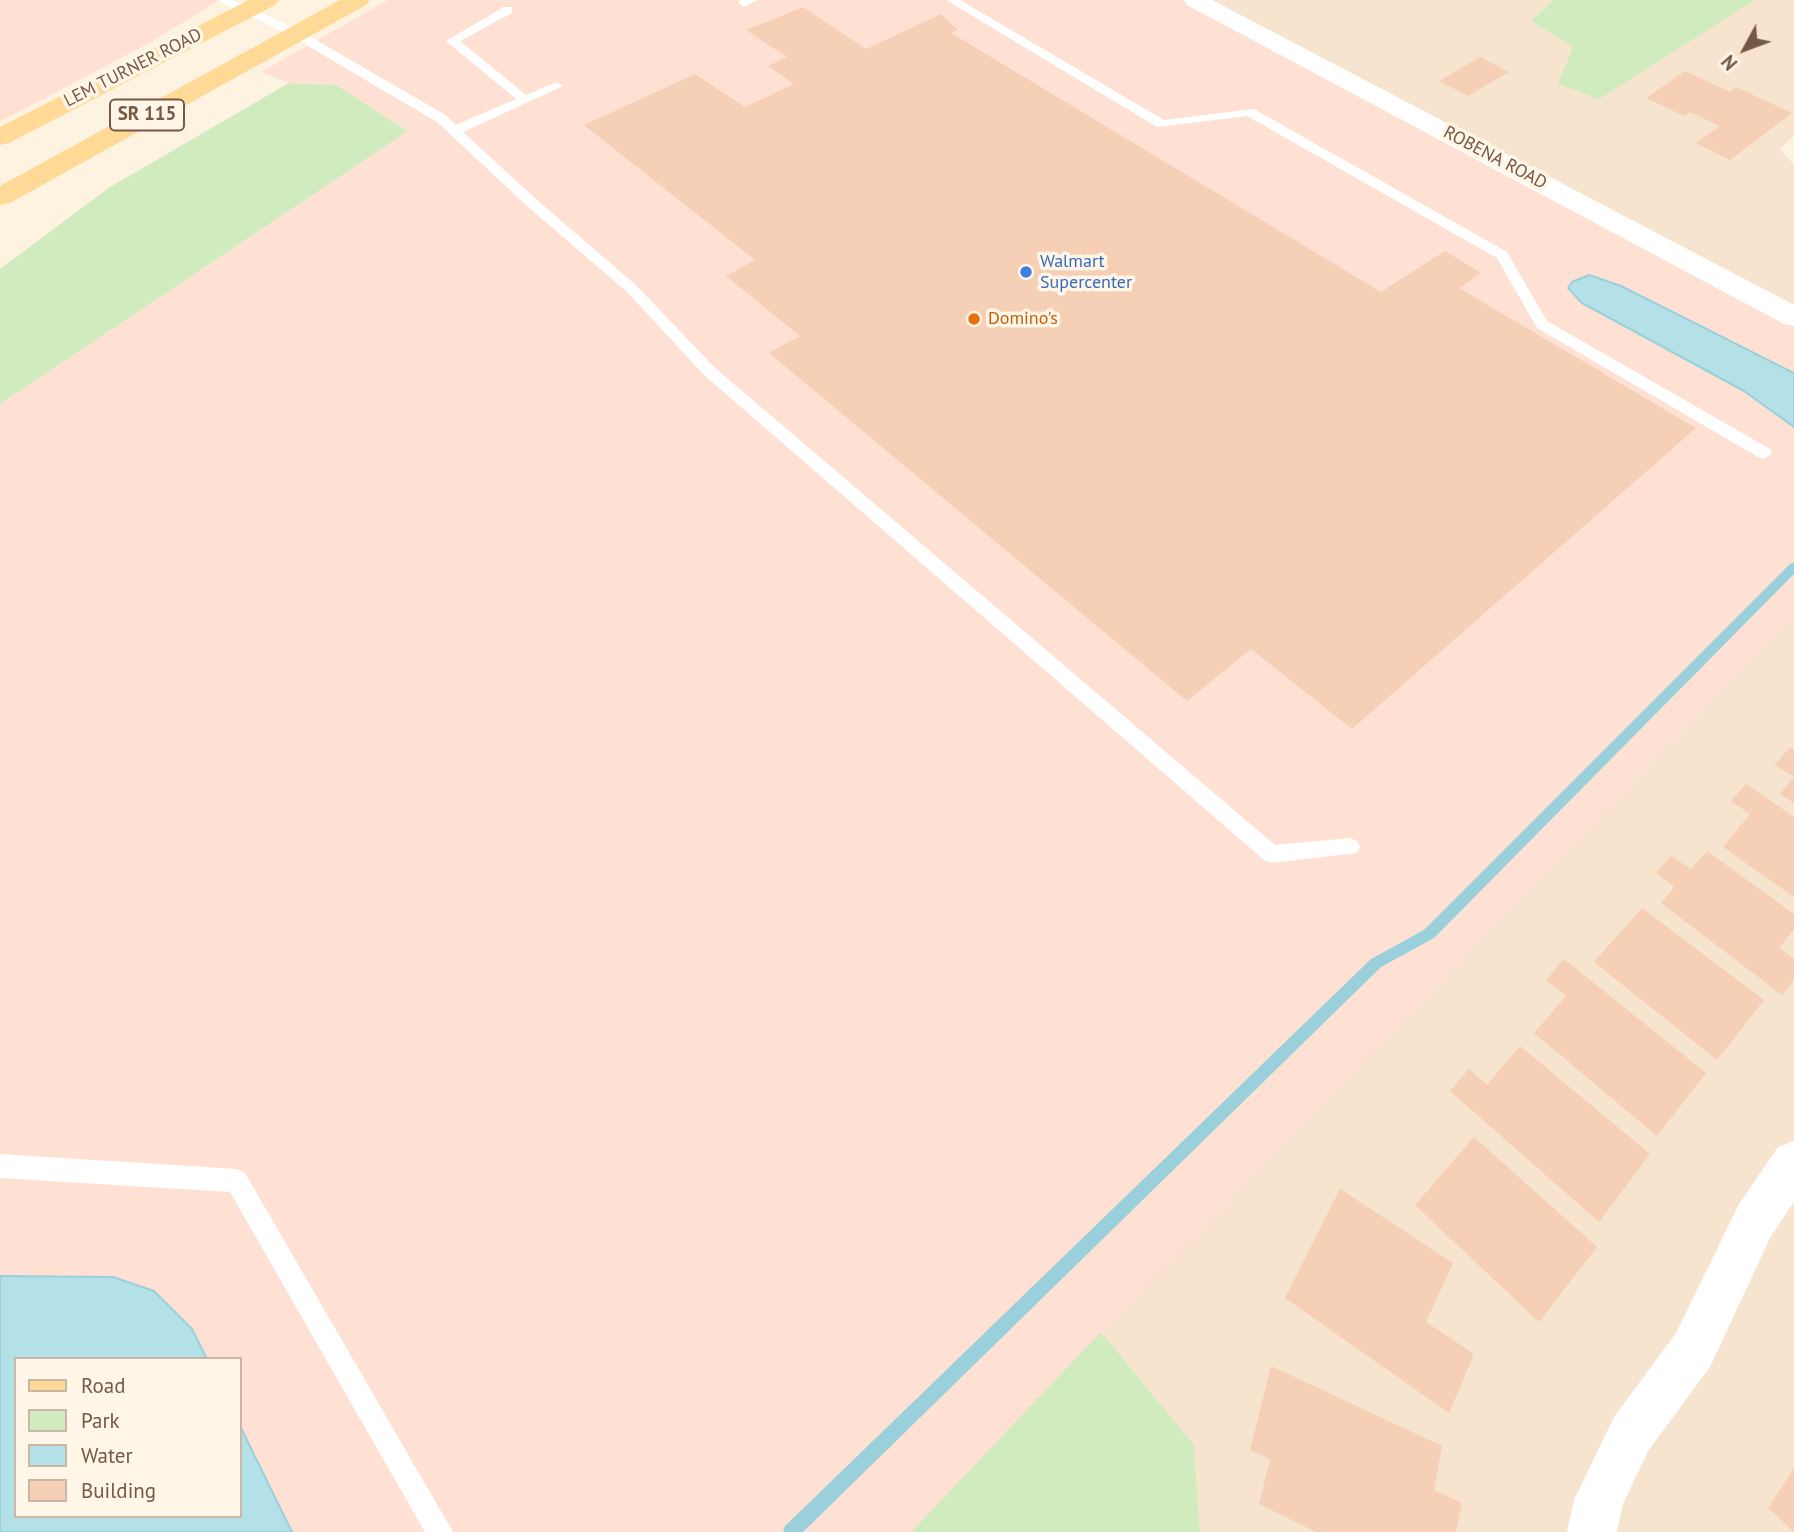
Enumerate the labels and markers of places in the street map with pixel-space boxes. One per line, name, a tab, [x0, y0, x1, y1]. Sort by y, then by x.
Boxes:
place label: Walmart Supercenter	[1040, 251, 1132, 294]
marker: Walmart Supercenter	[1018, 264, 1034, 280]
place label: Domino's	[988, 308, 1058, 330]
marker: Domino's	[966, 311, 982, 327]

